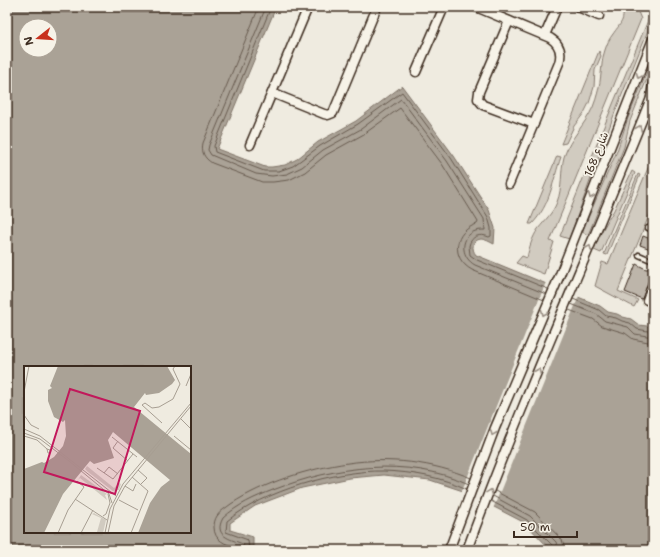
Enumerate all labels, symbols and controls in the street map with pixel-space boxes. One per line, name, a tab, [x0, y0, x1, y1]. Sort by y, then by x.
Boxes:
north arrow	[18, 18, 58, 58]
text: N	[20, 34, 37, 47]
one-way arrow	[635, 72, 643, 79]
one-way arrow	[634, 124, 642, 131]
street label: شارع 168	[581, 130, 613, 179]
one-way arrow	[587, 193, 595, 200]
one-way arrow	[585, 245, 593, 252]
one-way arrow	[541, 309, 549, 317]
inset map	[24, 366, 191, 533]
one-way arrow	[533, 367, 541, 374]
one-way arrow	[490, 429, 498, 436]
one-way arrow	[485, 488, 493, 495]
scale bar	[514, 513, 577, 539]
text: 50 m	[520, 519, 550, 535]

